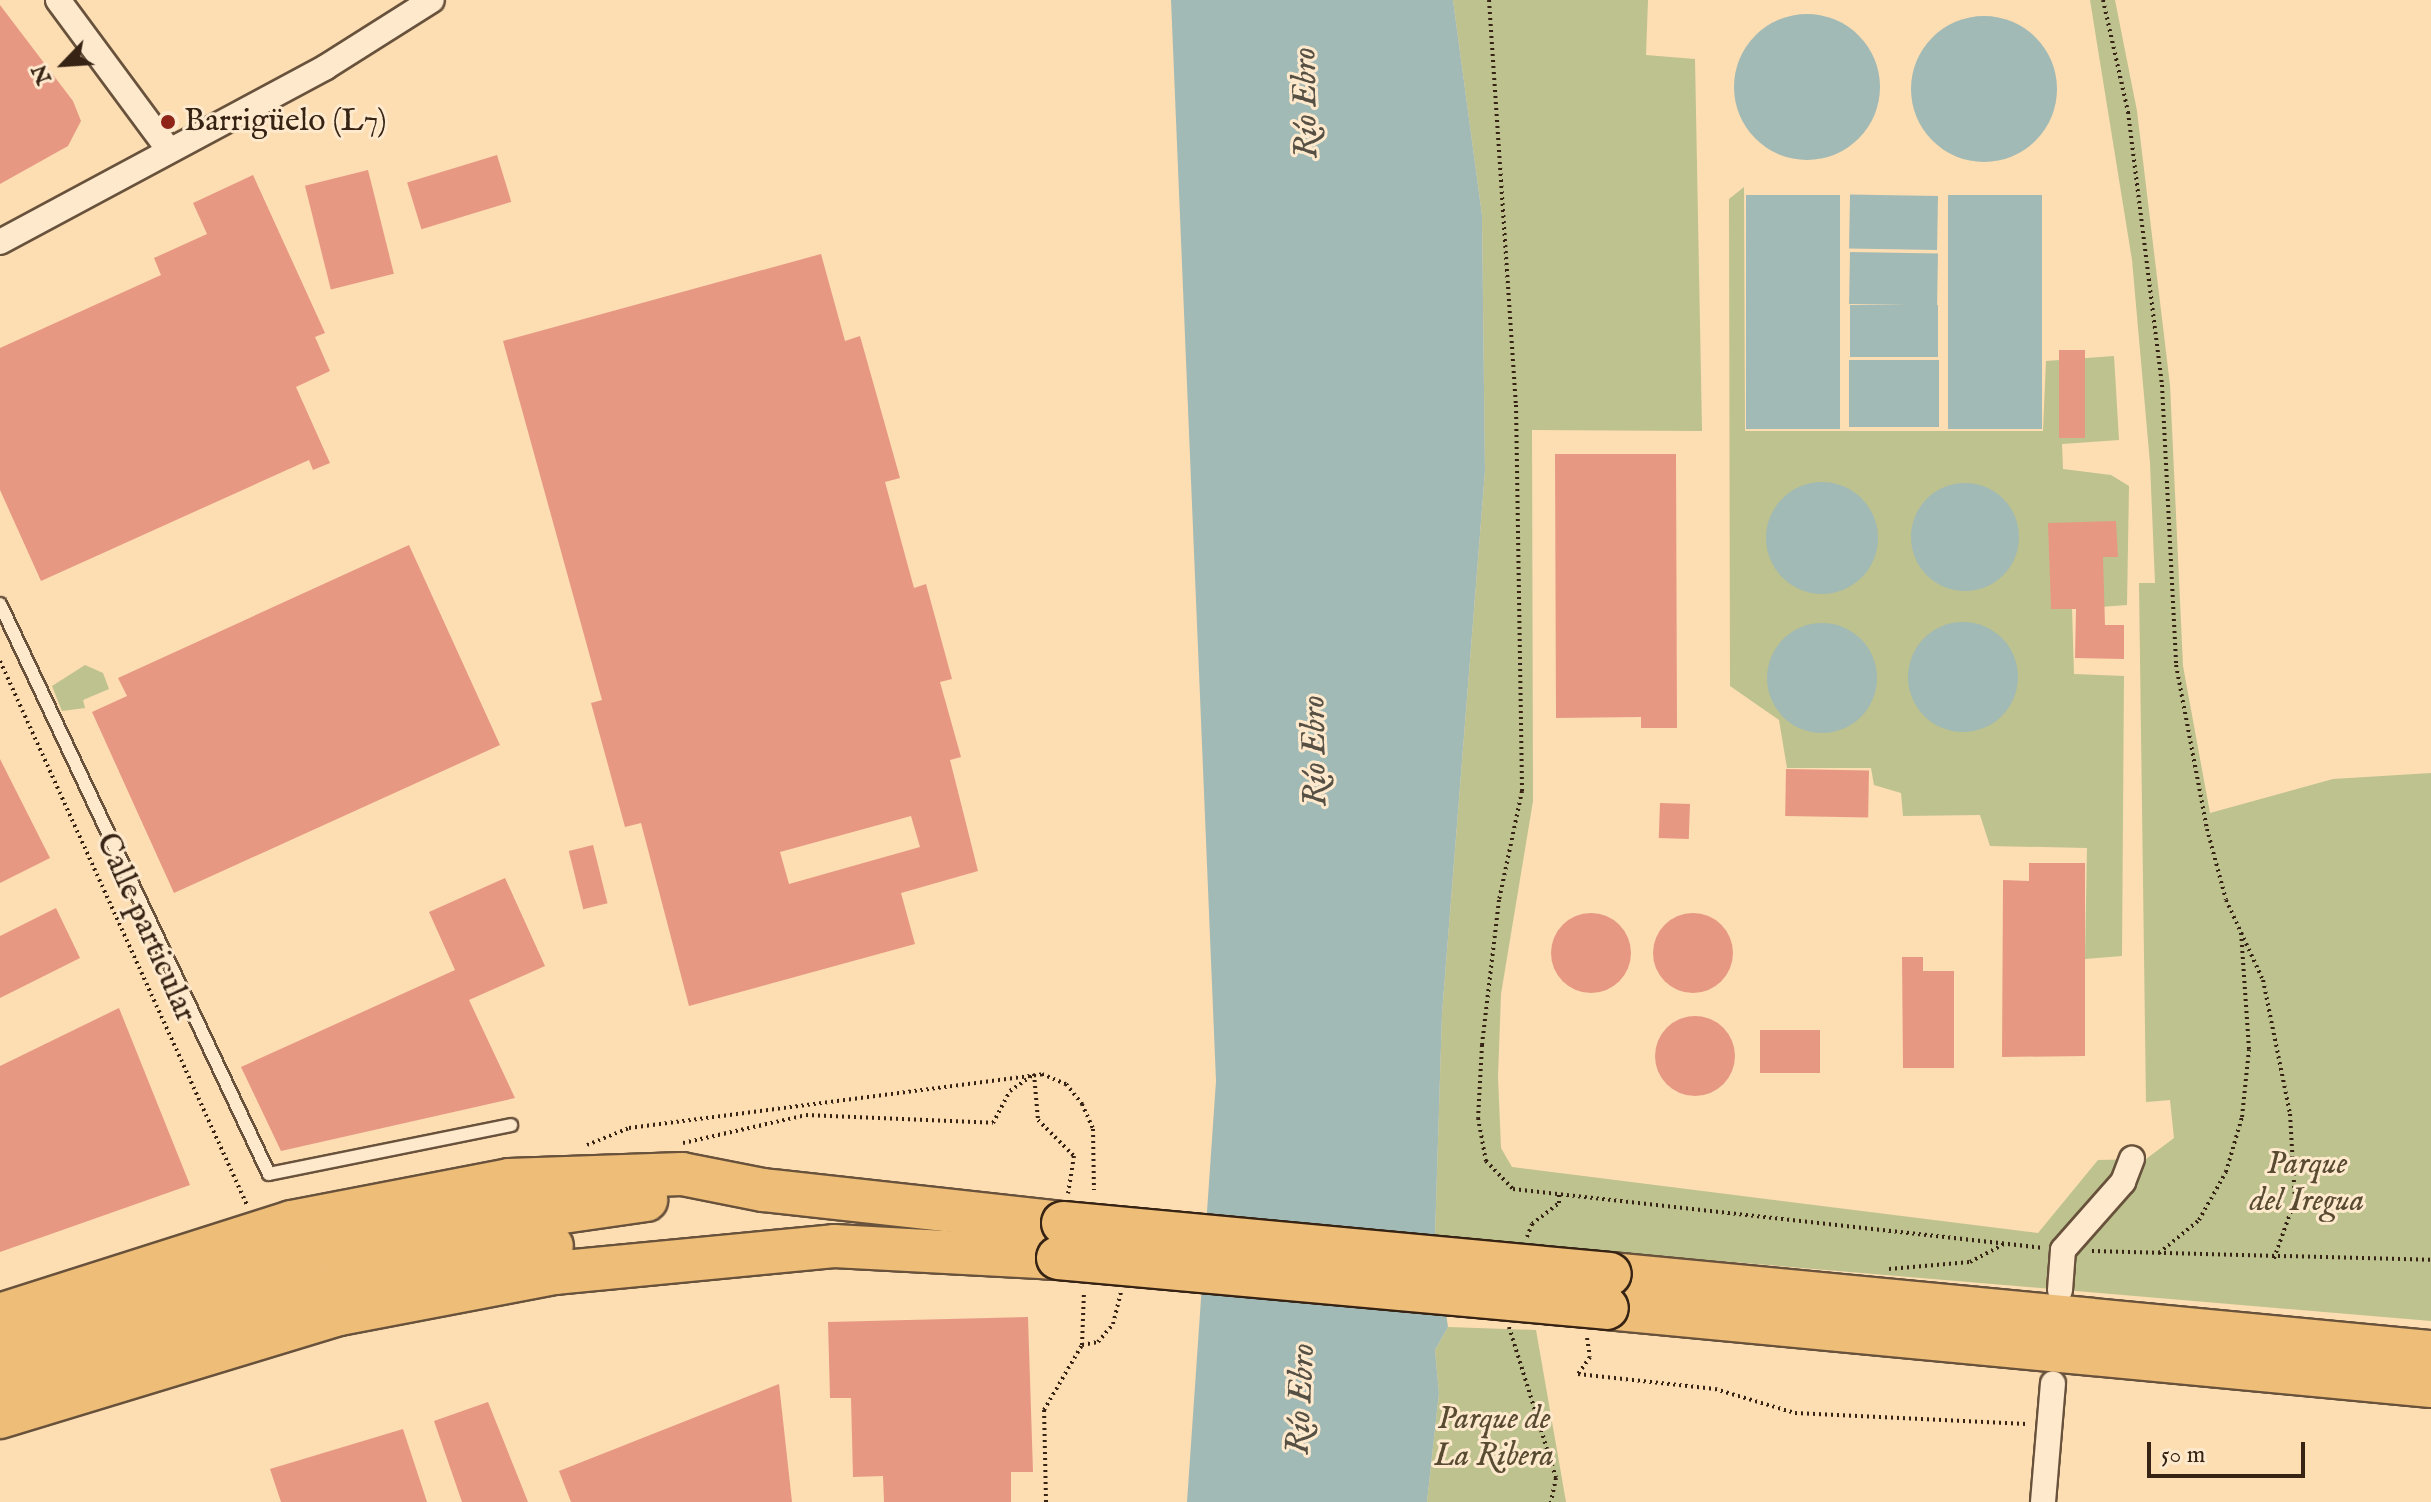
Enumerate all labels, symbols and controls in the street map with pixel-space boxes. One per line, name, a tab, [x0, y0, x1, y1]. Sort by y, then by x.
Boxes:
north arrow	[24, 24, 104, 104]
water label: Río Ebro	[1285, 47, 1327, 159]
text: N	[26, 60, 59, 89]
place label: Barrigüelo (L7)	[184, 103, 387, 141]
marker: Barrigüelo (L7)	[159, 113, 177, 131]
water label: Río Ebro	[1294, 695, 1336, 807]
street label: Calle particular	[86, 828, 204, 1028]
park label: Parque del Iregua	[2250, 1147, 2364, 1222]
water label: Río Ebro	[1278, 1342, 1324, 1456]
park label: Parque de La Ribera	[1434, 1402, 1554, 1477]
scale bar	[2151, 1426, 2309, 1476]
text: 50 m	[2161, 1440, 2205, 1471]

